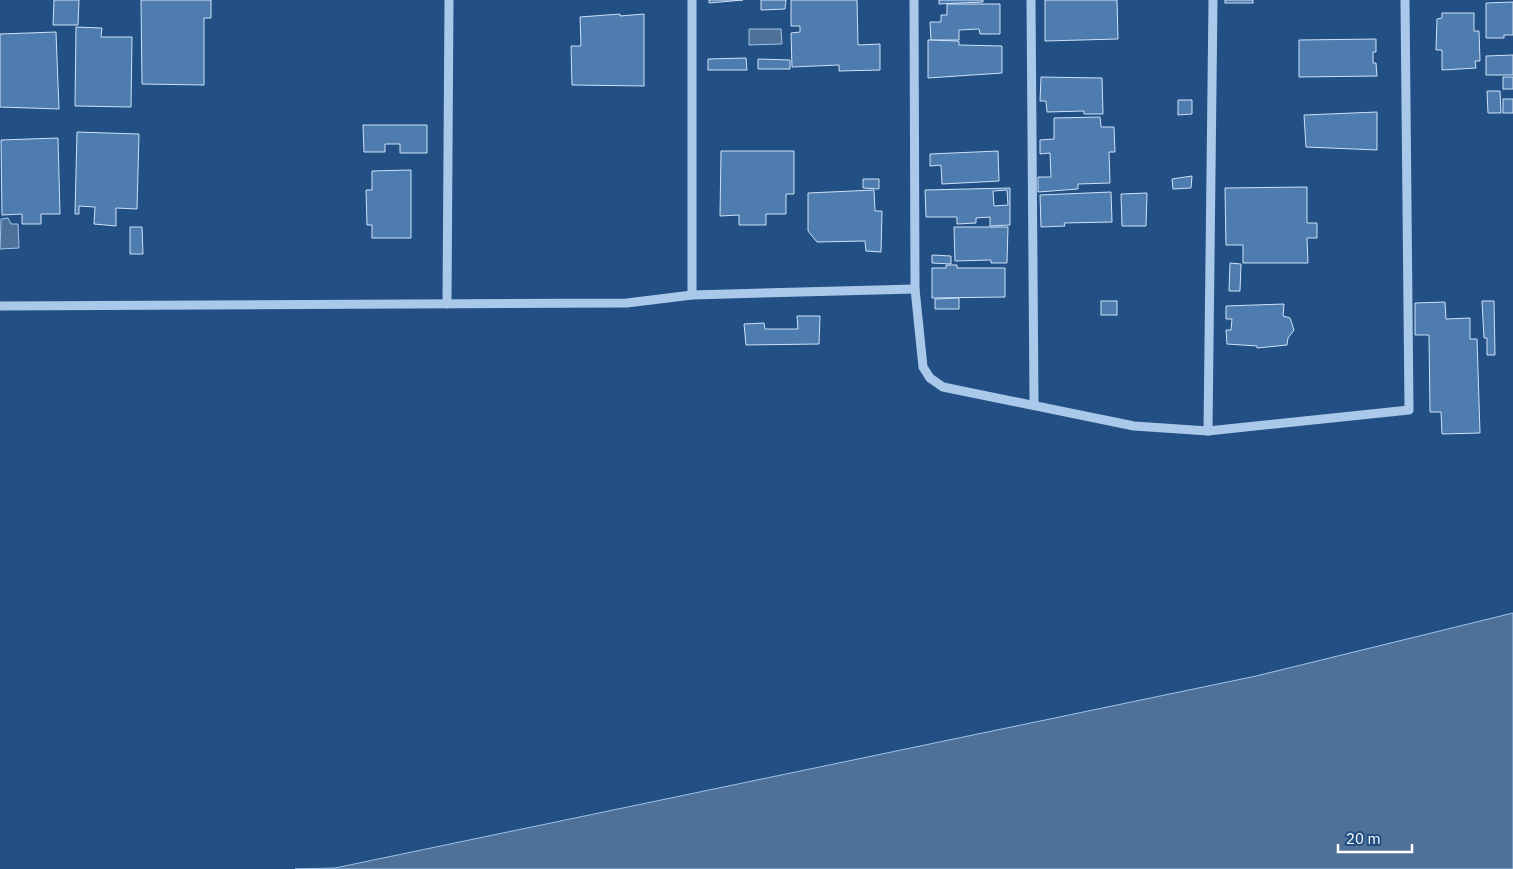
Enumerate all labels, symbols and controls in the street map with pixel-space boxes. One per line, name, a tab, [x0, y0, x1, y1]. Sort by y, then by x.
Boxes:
scale bar	[1338, 822, 1412, 854]
text: 20 m	[1346, 829, 1381, 848]

